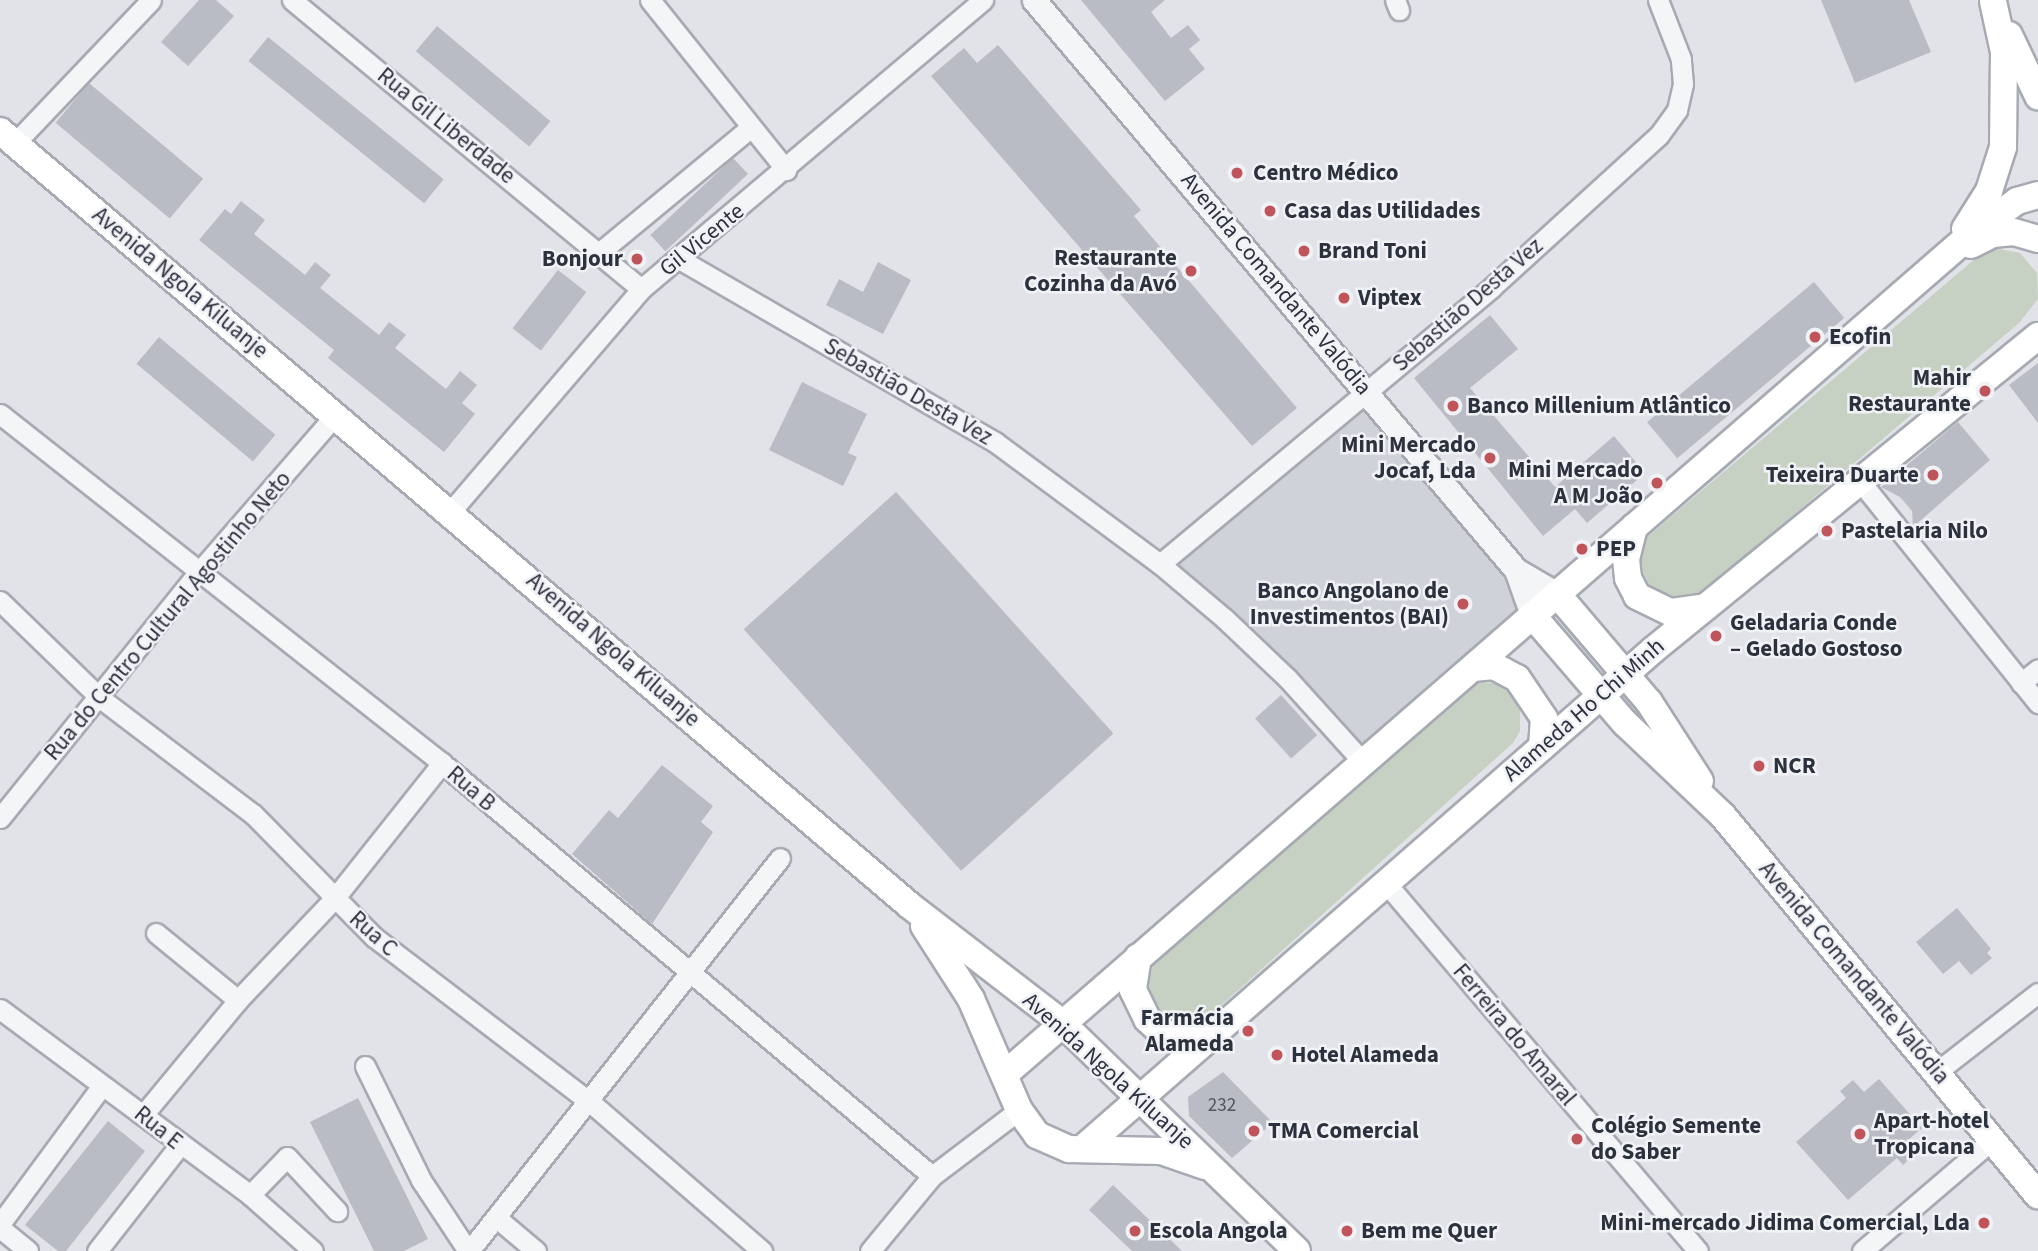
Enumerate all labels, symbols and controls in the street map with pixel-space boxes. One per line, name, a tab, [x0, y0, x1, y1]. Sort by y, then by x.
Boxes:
street label: Rua Gil Liberdade	[372, 62, 520, 190]
place label: Centro Médico	[1253, 159, 1398, 187]
marker: Centro Médico	[1227, 163, 1247, 183]
street label: Avenida Comandante Valódia	[1175, 167, 1377, 401]
place label: Casa das Utilidades	[1284, 197, 1480, 225]
street label: Gil Vicente	[654, 198, 750, 282]
street label: Avenida Ngola Kiluanje	[87, 201, 273, 365]
marker: Casa das Utilidades	[1262, 203, 1278, 219]
street label: Sebastião Desta Vez	[1387, 232, 1549, 378]
place label: Brand Toni	[1318, 237, 1427, 265]
marker: Brand Toni	[1296, 243, 1312, 259]
place label: Restaurante Cozinha da Avó	[1024, 244, 1177, 298]
place label: Bonjour	[542, 245, 623, 273]
marker: Bonjour	[629, 251, 645, 267]
marker: Restaurante Cozinha da Avó	[1183, 263, 1199, 279]
place label: Viptex	[1358, 284, 1421, 312]
marker: Viptex	[1336, 290, 1352, 306]
place label: Ecofin	[1829, 323, 1892, 351]
marker: Ecofin	[1807, 329, 1823, 345]
street label: Sebastião Desta Vez	[819, 333, 997, 451]
place label: Mahir Restaurante	[1848, 364, 1971, 418]
marker: Mahir Restaurante	[1977, 383, 1993, 399]
place label: Banco Millenium Atlântico	[1467, 392, 1731, 420]
marker: Banco Millenium Atlântico	[1445, 398, 1461, 414]
place label: Mini Mercado Jocaf, Lda	[1341, 431, 1476, 485]
marker: Mini Mercado Jocaf, Lda	[1482, 450, 1498, 466]
place label: Mini Mercado A M João	[1508, 456, 1643, 510]
place label: Teixeira Duarte	[1766, 461, 1919, 489]
street label: Rua do Centro Cultural Agostinho Neto	[39, 466, 297, 766]
marker: Teixeira Duarte	[1925, 467, 1941, 483]
marker: Mini Mercado A M João	[1649, 475, 1665, 491]
place label: Pastelaria Nilo	[1841, 517, 1988, 545]
marker: Pastelaria Nilo	[1819, 523, 1835, 539]
place label: PEP	[1596, 535, 1636, 563]
marker: PEP	[1574, 541, 1590, 557]
street label: Avenida Ngola Kiluanje	[521, 567, 705, 733]
place label: Banco Angolano de Investimentos (BAI)	[1250, 577, 1449, 631]
marker: Banco Angolano de Investimentos (BAI)	[1455, 596, 1471, 612]
place label: Geladaria Conde – Gelado Gostoso	[1730, 609, 1903, 663]
marker: Geladaria Conde – Gelado Gostoso	[1708, 628, 1724, 644]
street label: Alameda Ho Chi Minh	[1498, 632, 1670, 788]
place label: NCR	[1773, 752, 1816, 780]
marker: NCR	[1751, 758, 1767, 774]
street label: Rua B	[441, 760, 501, 818]
street label: Avenida Comandante Valódia	[1753, 856, 1955, 1090]
street label: Rua C	[343, 905, 403, 963]
street label: Ferreira do Amaral	[1447, 958, 1581, 1112]
street label: Avenida Ngola Kiluanje	[1017, 987, 1199, 1155]
place label: Farmácia Alameda	[1140, 1004, 1234, 1058]
marker: Farmácia Alameda	[1240, 1023, 1256, 1039]
place label: Hotel Alameda	[1291, 1041, 1439, 1069]
marker: Hotel Alameda	[1269, 1047, 1285, 1063]
house number: 232	[1208, 1095, 1236, 1117]
street label: Rua E	[128, 1100, 188, 1156]
place label: Apart-hotel Tropicana	[1874, 1107, 1989, 1161]
place label: Colégio Semente do Saber	[1591, 1112, 1761, 1166]
place label: TMA Comercial	[1268, 1117, 1419, 1145]
marker: TMA Comercial	[1246, 1123, 1262, 1139]
marker: Apart-hotel Tropicana	[1852, 1126, 1868, 1142]
marker: Colégio Semente do Saber	[1569, 1131, 1585, 1147]
place label: Mini-mercado Jidima Comercial, Lda	[1600, 1209, 1970, 1237]
marker: Mini-mercado Jidima Comercial, Lda	[1976, 1215, 1992, 1231]
place label: Escola Angola	[1149, 1217, 1288, 1245]
place label: Bem me Quer	[1361, 1217, 1497, 1245]
marker: Escola Angola	[1127, 1223, 1143, 1239]
marker: Bem me Quer	[1339, 1223, 1355, 1239]

